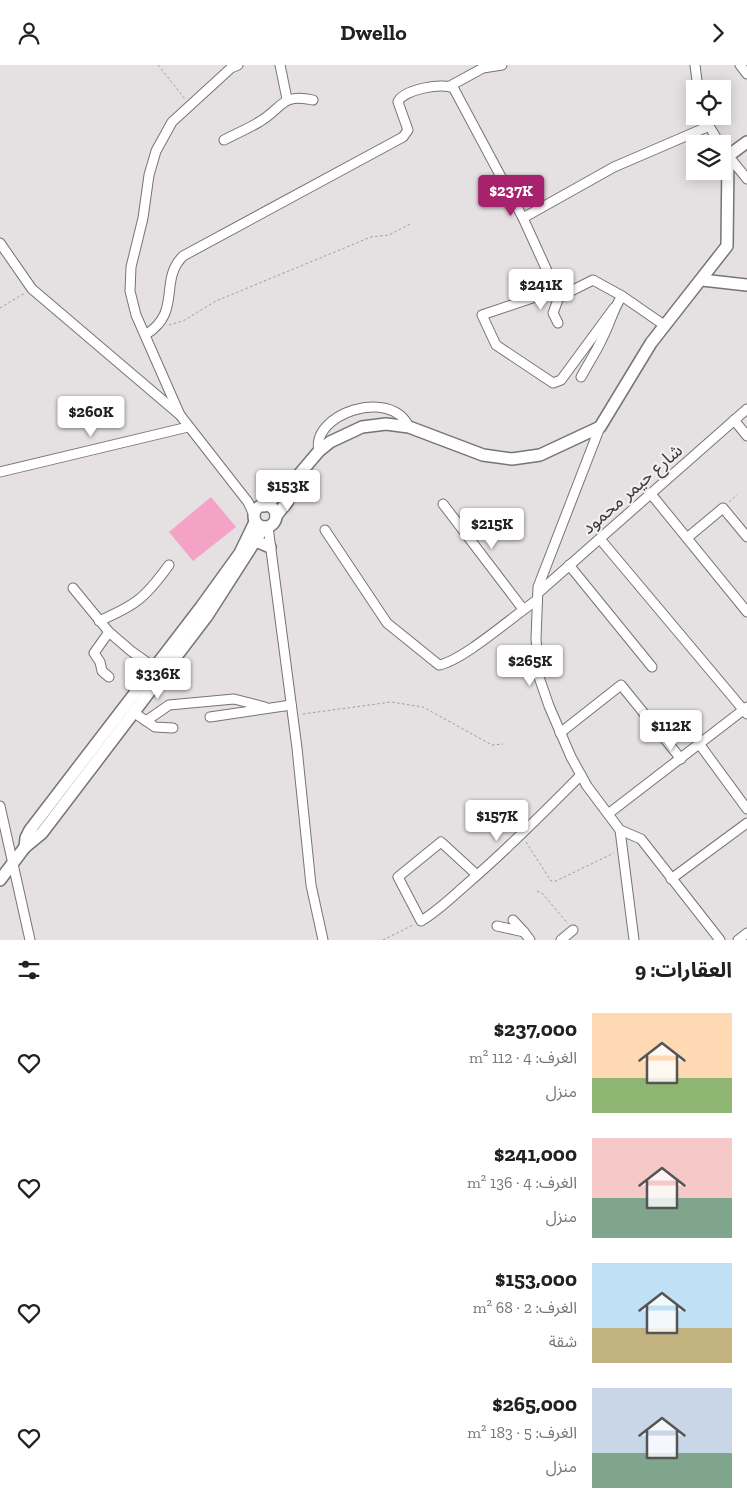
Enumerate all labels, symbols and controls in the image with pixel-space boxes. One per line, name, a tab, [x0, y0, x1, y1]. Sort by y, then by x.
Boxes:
icon: person	[15, 19, 43, 47]
text: Dwello	[340, 19, 407, 46]
icon: forward	[704, 19, 732, 47]
map controls	[686, 80, 731, 180]
button: locate	[686, 80, 731, 125]
button: layers	[686, 135, 731, 180]
pin: $237K	[476, 175, 546, 217]
text: $237K	[489, 181, 533, 200]
pin: $241K	[506, 269, 576, 311]
text: $241K	[520, 275, 562, 294]
pin: $260K	[56, 395, 126, 438]
text: $260K	[68, 402, 114, 421]
street label: شارع حيمر محمود	[577, 439, 689, 541]
pin: $153K	[253, 469, 323, 512]
text: $153K	[267, 476, 309, 495]
pin: $215K	[457, 507, 527, 550]
text: $215K	[471, 514, 513, 533]
pin: $265K	[495, 645, 565, 687]
text: $265K	[508, 651, 552, 670]
pin: $336K	[123, 657, 193, 700]
text: $336K	[136, 664, 180, 683]
pin: $112K	[636, 709, 706, 752]
text: $112K	[651, 716, 691, 735]
pin: $157K	[462, 799, 532, 842]
text: $157K	[476, 806, 518, 825]
icon: filters	[15, 956, 43, 984]
text: العقارات: 9	[635, 957, 732, 982]
text: $237,000	[494, 1016, 577, 1041]
icon: home	[632, 1033, 692, 1093]
text: الغرف: 4 · 112 m²	[469, 1048, 577, 1067]
icon: heart	[15, 1049, 43, 1077]
text: منزل	[546, 1082, 577, 1101]
text: $241,000	[494, 1141, 577, 1166]
icon: home	[632, 1158, 692, 1218]
text: الغرف: 4 · 136 m²	[467, 1173, 577, 1192]
icon: heart	[15, 1174, 43, 1202]
text: منزل	[546, 1207, 577, 1226]
text: $153,000	[495, 1266, 577, 1291]
icon: home	[632, 1283, 692, 1343]
text: الغرف: 2 · 68 m²	[473, 1298, 577, 1317]
icon: heart	[15, 1299, 43, 1327]
text: شقة	[549, 1332, 577, 1351]
text: $265,000	[492, 1391, 577, 1416]
icon: home	[632, 1408, 692, 1468]
text: الغرف: 5 · 183 m²	[467, 1423, 577, 1442]
icon: heart	[15, 1424, 43, 1452]
text: منزل	[546, 1457, 577, 1476]

